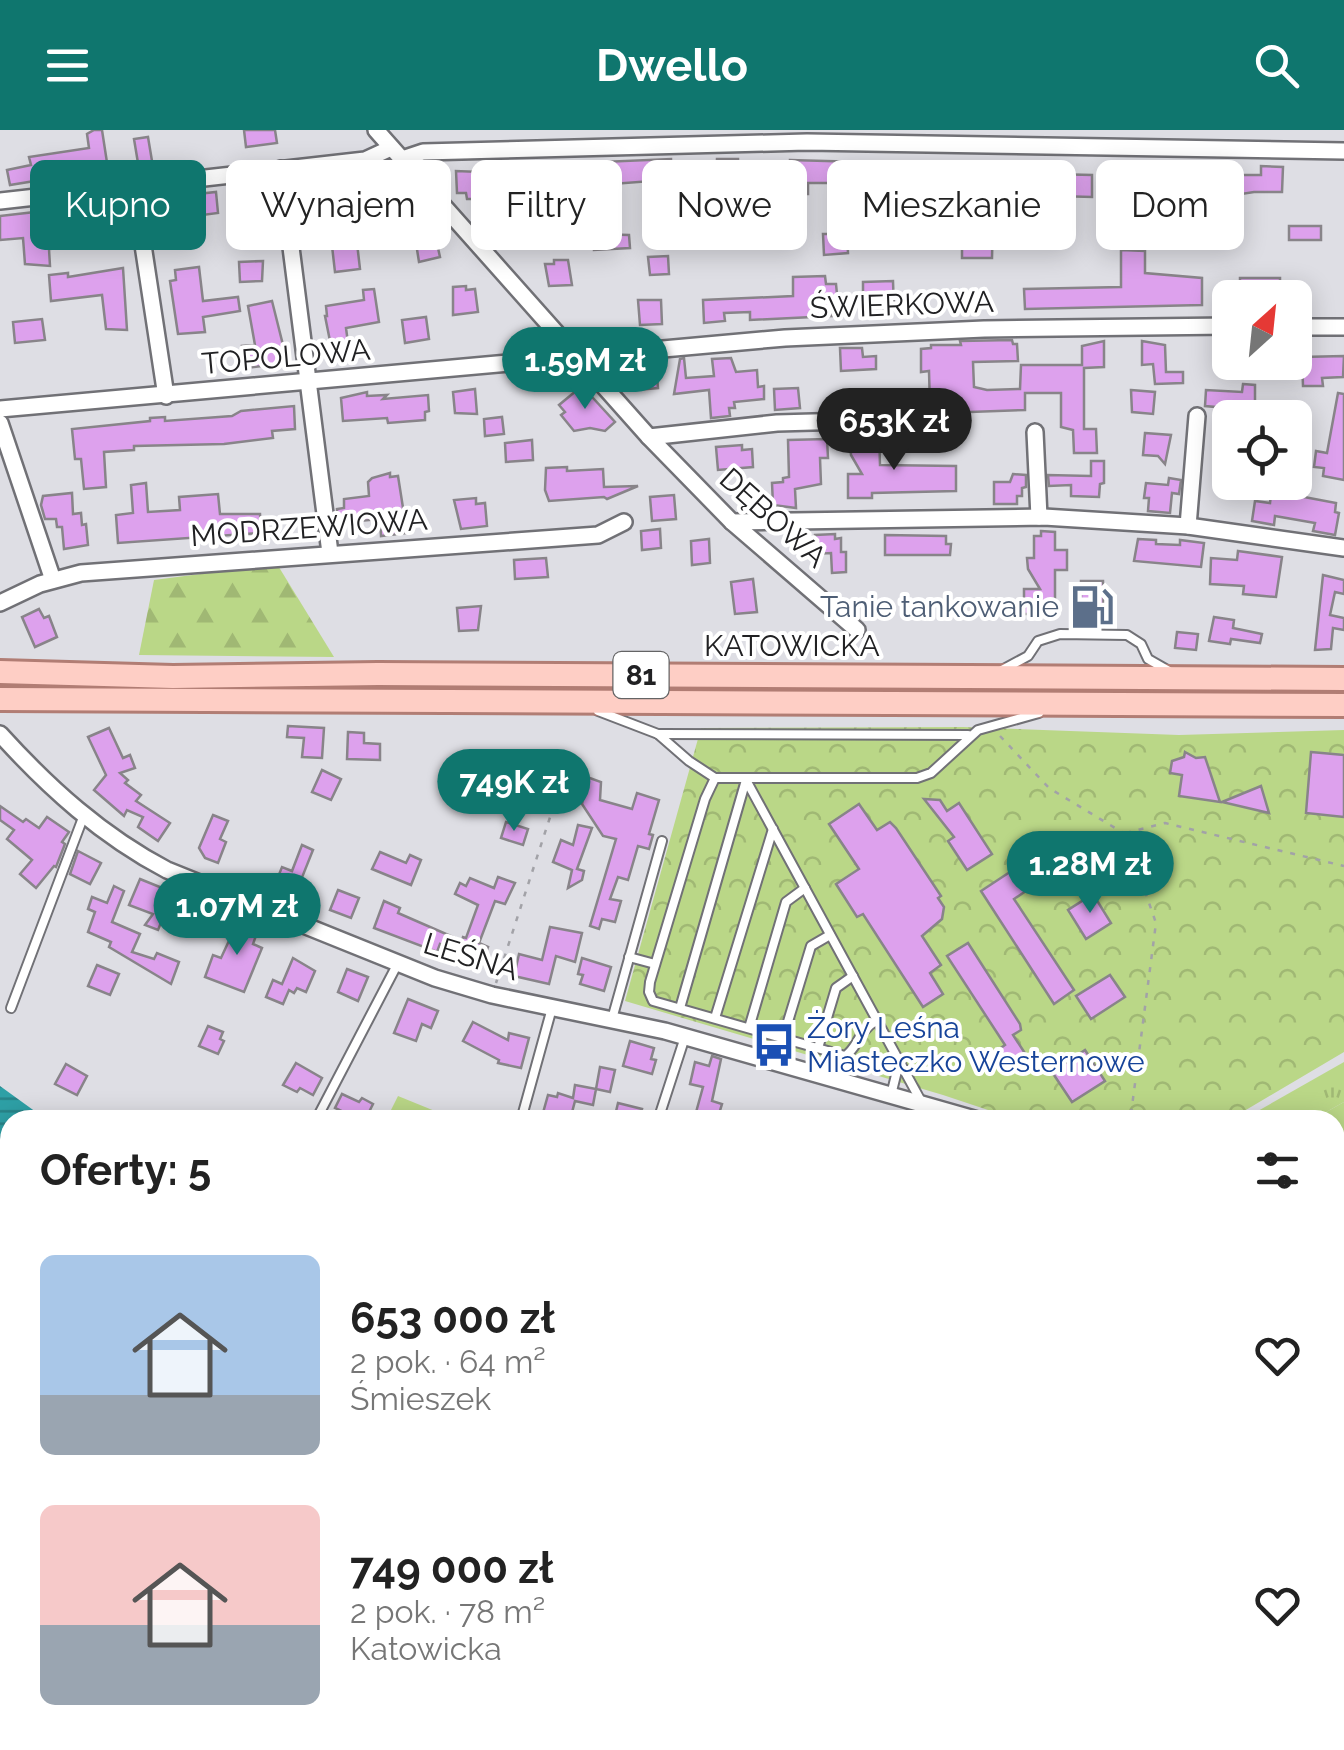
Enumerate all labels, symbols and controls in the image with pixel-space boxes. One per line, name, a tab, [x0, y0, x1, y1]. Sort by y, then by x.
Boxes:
icon: menu	[40, 38, 95, 93]
icon: search	[1249, 38, 1304, 93]
text: Dwello	[596, 39, 748, 92]
chip: Kupno	[30, 160, 206, 250]
chip: Wynajem	[226, 160, 451, 250]
chip: Filtry	[471, 160, 622, 250]
chip: Nowe	[642, 160, 807, 250]
chip: Mieszkanie	[827, 160, 1076, 250]
chip: Dom	[1096, 160, 1244, 250]
north arrow	[1212, 280, 1312, 380]
map controls	[1212, 280, 1312, 500]
street label: ŚWIERKOWA	[809, 283, 995, 325]
pin: 1.59M zł	[482, 327, 688, 412]
street label: TOPOLOWA	[200, 332, 372, 381]
text: 1.59M zł	[524, 341, 646, 378]
pin: 653K zł	[802, 388, 986, 473]
button: locate	[1212, 400, 1312, 500]
text: 653K zł	[839, 402, 949, 439]
street label: DĘBOWA	[713, 461, 834, 575]
street label: MODRZEWIOWA	[189, 502, 429, 553]
fuel station icon: Tanie tankowanie	[1068, 583, 1116, 631]
place label: Tanie tankowanie	[820, 589, 1059, 624]
street label: KATOWICKA	[704, 628, 880, 663]
road number: 81	[614, 652, 668, 698]
pin: 749K zł	[422, 749, 606, 834]
text: 749K zł	[459, 763, 569, 800]
pin: 1.28M zł	[987, 831, 1193, 916]
text: 1.28M zł	[1029, 845, 1151, 882]
pin: 1.07M zł	[134, 873, 340, 958]
text: 1.07M zł	[176, 887, 298, 924]
street label: LEŚNA	[420, 925, 523, 987]
place label: Żory Leśna Miasteczko Westernowe	[807, 1010, 1145, 1079]
bus stop icon: Żory Leśna Miasteczko Westernowe	[750, 1021, 798, 1069]
icon: filters	[1250, 1143, 1305, 1198]
text: Oferty: 5	[40, 1146, 211, 1195]
text: 653 000 zł	[350, 1294, 555, 1343]
icon: home	[120, 1295, 240, 1415]
icon: heart	[1250, 1328, 1305, 1383]
text: 2 pok. · 64 m²	[350, 1343, 546, 1380]
text: Śmieszek	[350, 1380, 491, 1417]
text: 749 000 zł	[350, 1544, 553, 1593]
icon: home	[120, 1545, 240, 1665]
icon: heart	[1250, 1578, 1305, 1633]
text: 2 pok. · 78 m²	[350, 1593, 545, 1630]
text: Katowicka	[350, 1630, 502, 1667]

